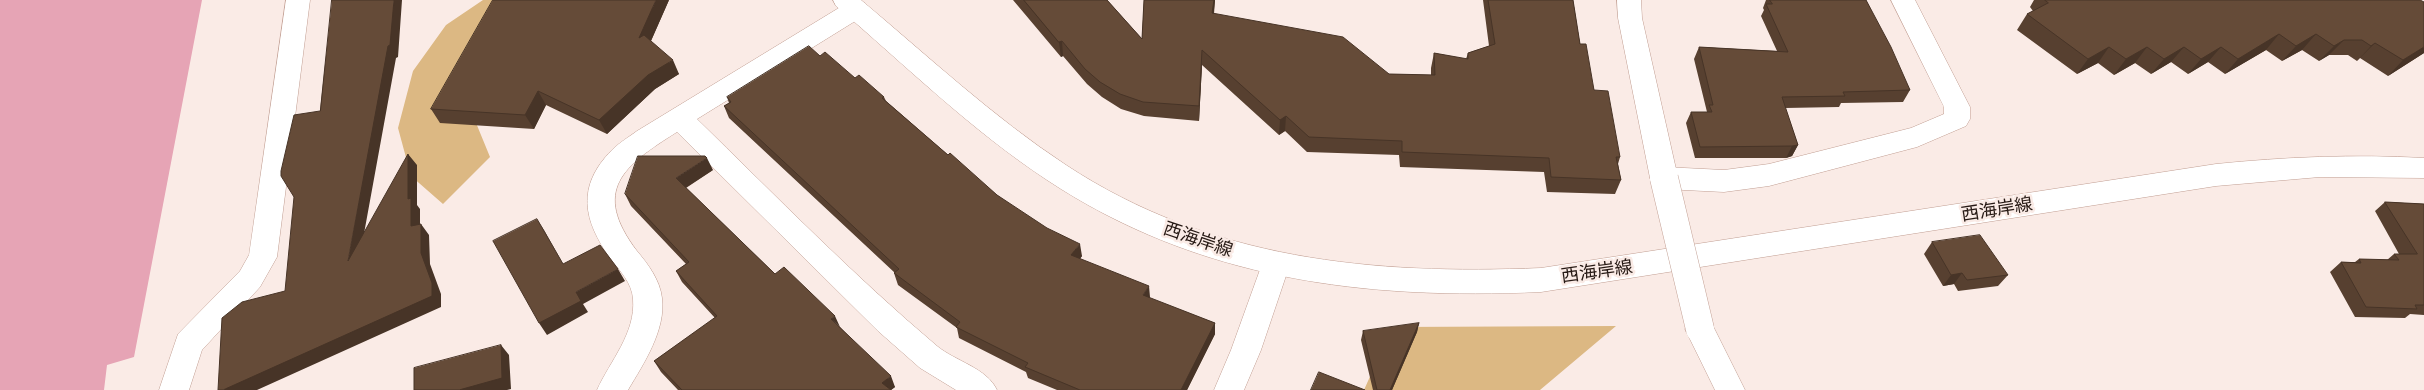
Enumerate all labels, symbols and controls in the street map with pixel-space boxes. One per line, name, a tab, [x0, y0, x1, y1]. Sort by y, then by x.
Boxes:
street label: 西海岸線	[1960, 194, 2034, 226]
street label: 西海岸線	[1160, 218, 1236, 262]
street label: 西海岸線	[1560, 256, 1634, 288]

